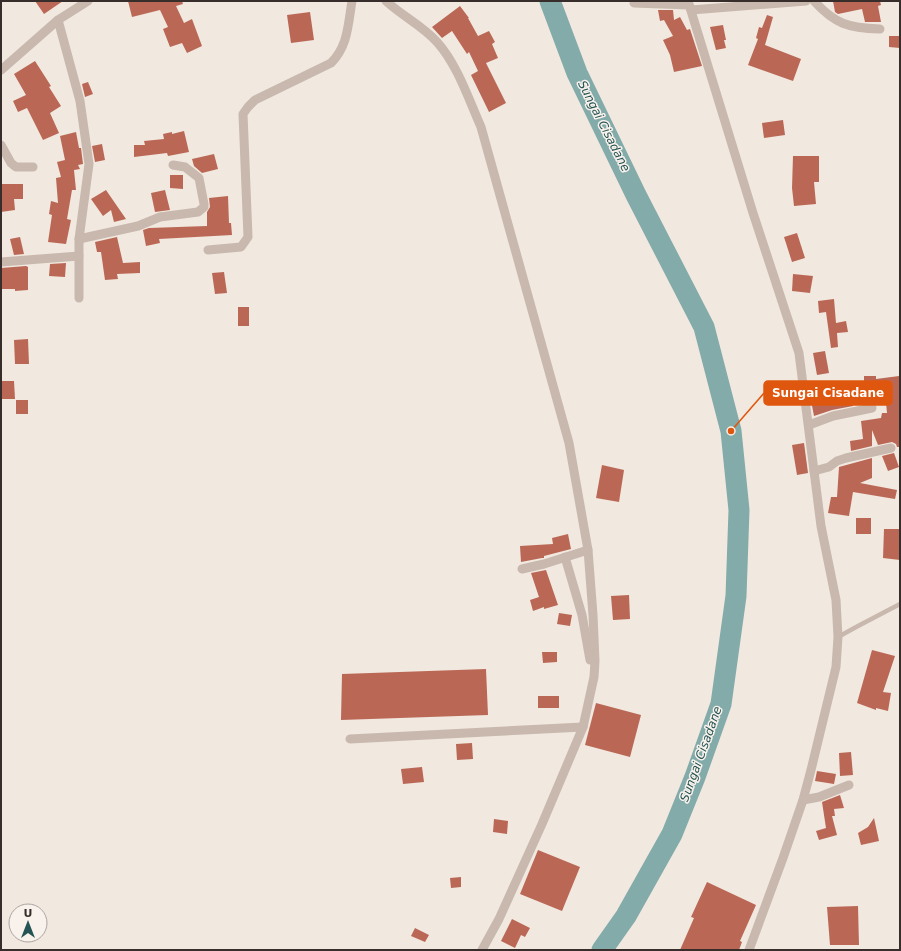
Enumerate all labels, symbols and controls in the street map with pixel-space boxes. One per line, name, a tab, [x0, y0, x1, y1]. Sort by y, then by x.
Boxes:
water label: Sungai Cisadane	[575, 78, 633, 174]
callout: Sungai Cisadane	[764, 381, 892, 405]
text: Sungai Cisadane	[772, 386, 884, 400]
water label: Sungai Cisadane	[677, 705, 725, 803]
north arrow	[8, 903, 48, 943]
text: U	[24, 907, 32, 920]

